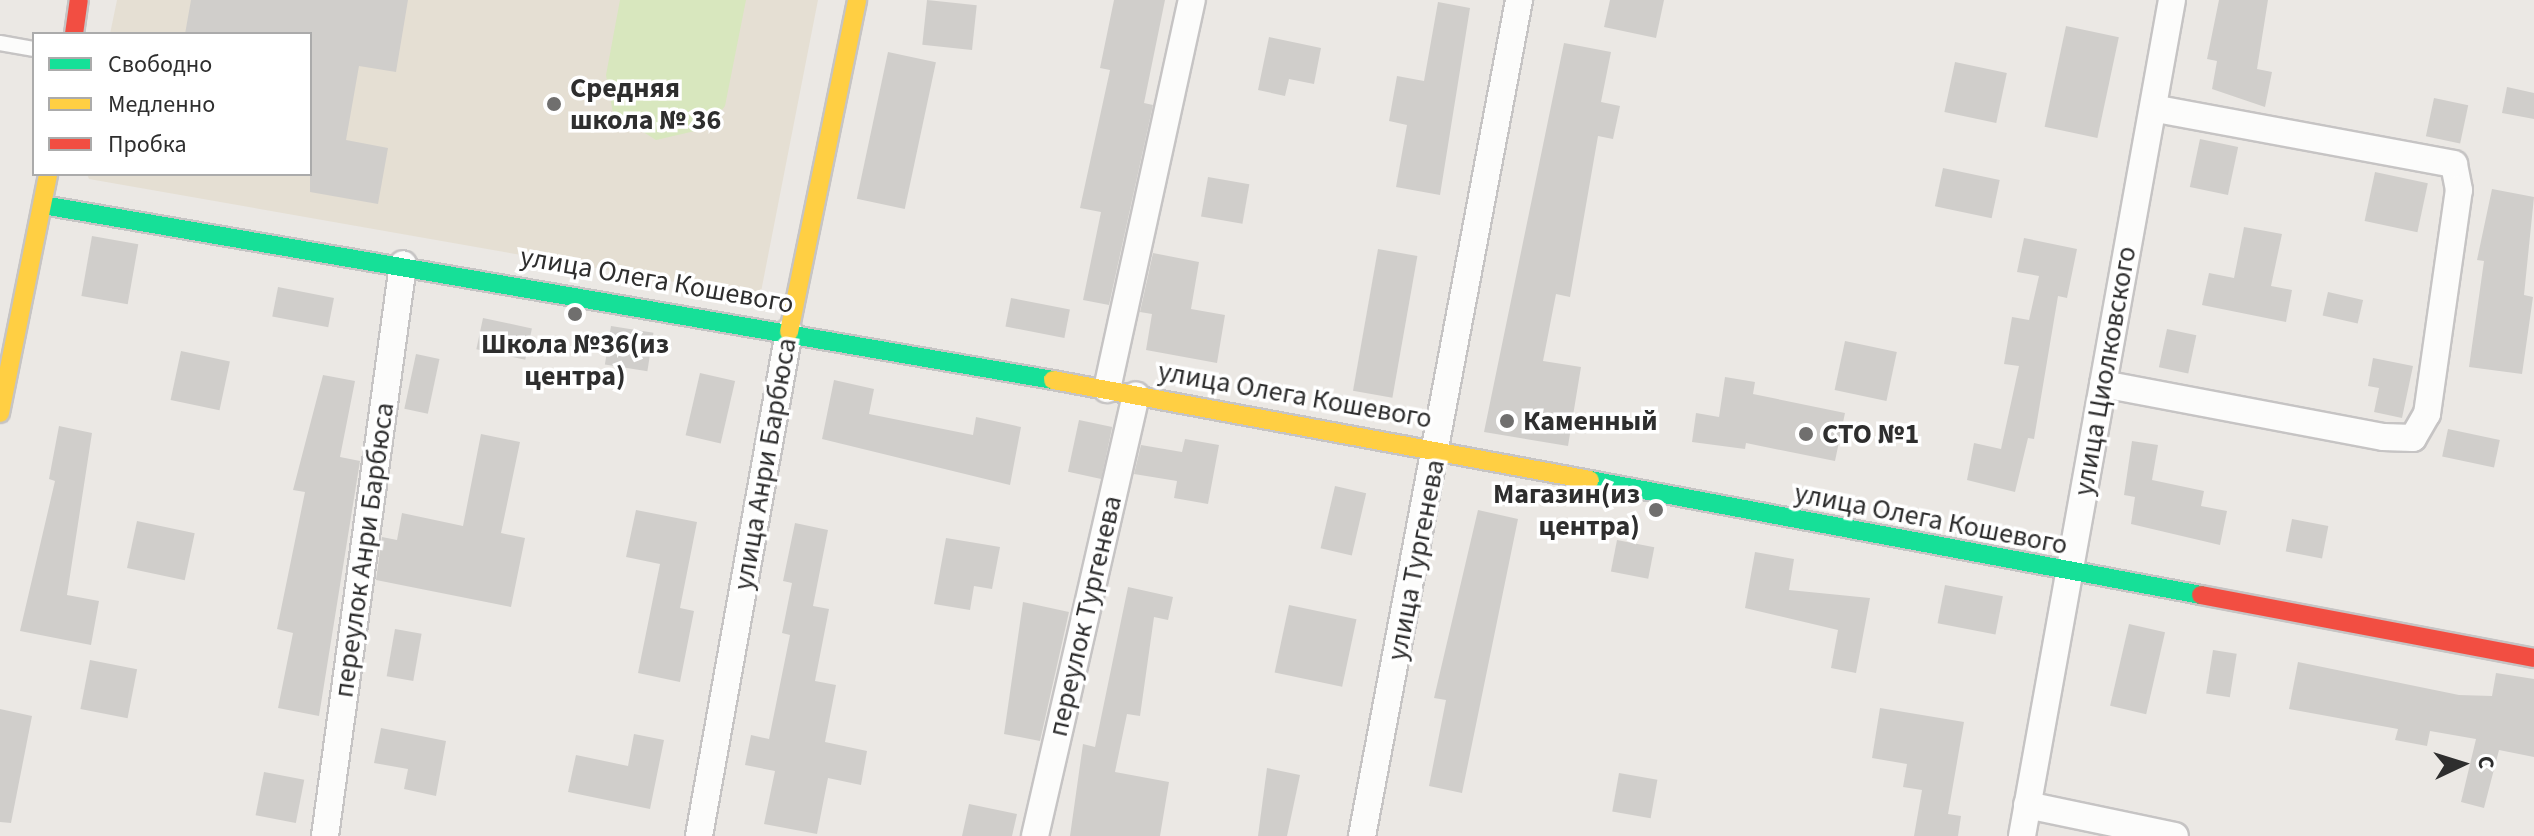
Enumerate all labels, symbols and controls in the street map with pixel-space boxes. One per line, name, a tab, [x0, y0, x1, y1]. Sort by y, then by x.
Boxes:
legend	[32, 32, 312, 176]
text: Свободно	[108, 47, 212, 82]
place label: Средняя школа № 36	[570, 71, 721, 137]
text: Медленно	[108, 87, 215, 122]
marker: Средняя школа № 36	[545, 95, 563, 113]
text: Пробка	[108, 127, 187, 162]
street label: улица Олега Кошевого	[518, 239, 796, 321]
street label: улица Циолковского	[2067, 244, 2143, 498]
marker: Школа №36(из центра)	[566, 305, 584, 323]
place label: Школа №36(из центра)	[481, 327, 669, 393]
street label: улица Анри Барбюса	[726, 335, 804, 593]
street label: улица Олега Кошевого	[1156, 354, 1434, 436]
street label: переулок Анри Барбюса	[327, 400, 401, 700]
place label: Каменный	[1523, 404, 1658, 438]
marker: Каменный	[1498, 412, 1516, 430]
place label: СТО №1	[1822, 417, 1919, 451]
marker: СТО №1	[1797, 425, 1815, 443]
street label: улица Тургенева	[1380, 457, 1452, 663]
street label: улица Олега Кошевого	[1792, 476, 2070, 562]
place label: Магазин(из центра)	[1493, 477, 1640, 543]
street label: переулок Тургенева	[1041, 492, 1129, 740]
marker: Магазин(из центра)	[1647, 501, 1665, 519]
north arrow	[2422, 724, 2502, 804]
text: С	[2470, 755, 2502, 770]

